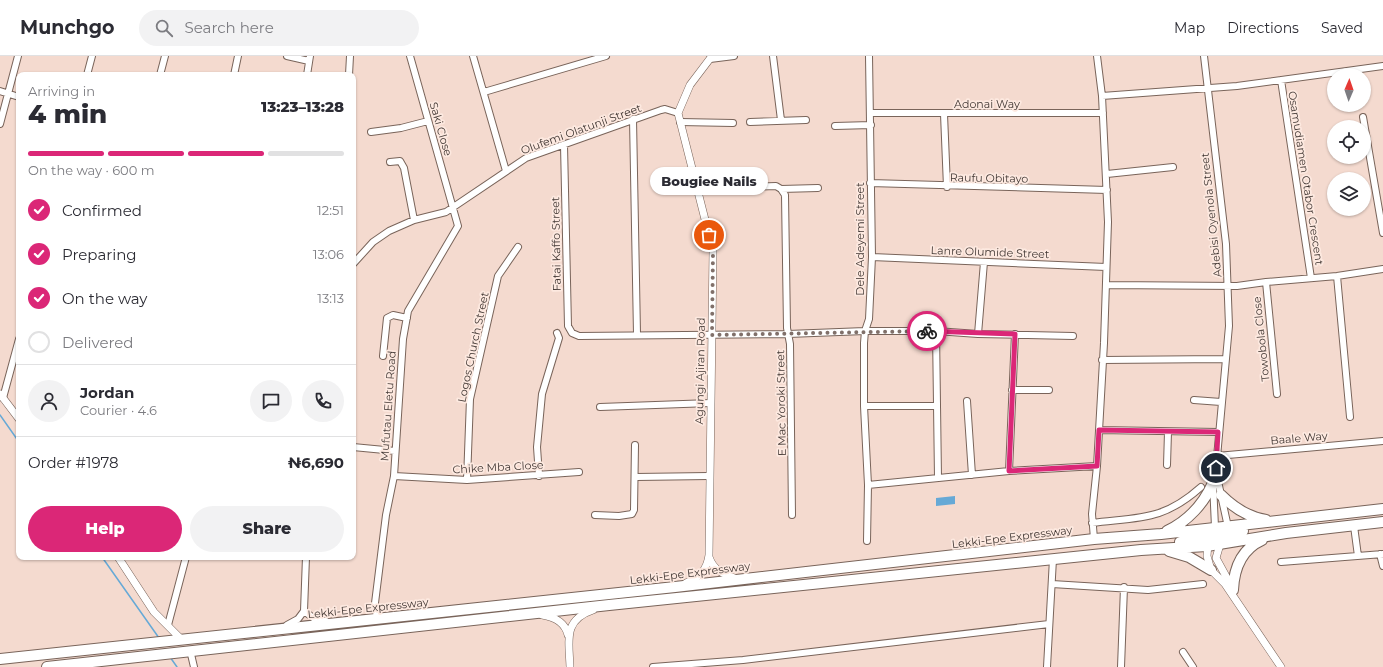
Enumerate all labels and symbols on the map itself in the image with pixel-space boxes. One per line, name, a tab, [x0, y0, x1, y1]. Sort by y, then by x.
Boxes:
north arrow	[1327, 68, 1371, 112]
street label: Osamudiamen Otabor Crescent	[1285, 90, 1327, 267]
street label: Adonai Way	[954, 97, 1020, 111]
street label: Saki Close	[427, 100, 455, 158]
street label: Olufemi Olatunji Street	[519, 100, 644, 157]
street label: Adebisi Oyenola Street	[1197, 152, 1225, 278]
callout: Bougiee Nails	[650, 167, 768, 195]
street label: Raufu Obitayo	[950, 170, 1028, 186]
street label: Dele Adeyemi Street	[853, 182, 867, 296]
street label: Fatai Kaffo Street	[548, 196, 564, 291]
pin	[692, 218, 726, 252]
street label: Lanre Olumide Street	[930, 243, 1050, 261]
street label: Logos Church Street	[454, 290, 492, 404]
street label: Towobola Close	[1250, 296, 1272, 382]
courier	[907, 311, 947, 351]
street label: Agungi Ajiran Road	[692, 317, 708, 425]
street label: E Mac Yoroki Street	[773, 349, 789, 456]
street label: Mufutau Eletu Road	[377, 350, 399, 462]
street label: Baale Way	[1270, 429, 1328, 447]
pin	[1199, 451, 1233, 485]
street label: Chike Mba Close	[452, 458, 544, 476]
street label: Lekki-Epe Expressway	[951, 523, 1073, 551]
street label: Lekki-Epe Expressway	[629, 559, 751, 587]
street label: Lekki-Epe Expressway	[307, 595, 429, 621]

